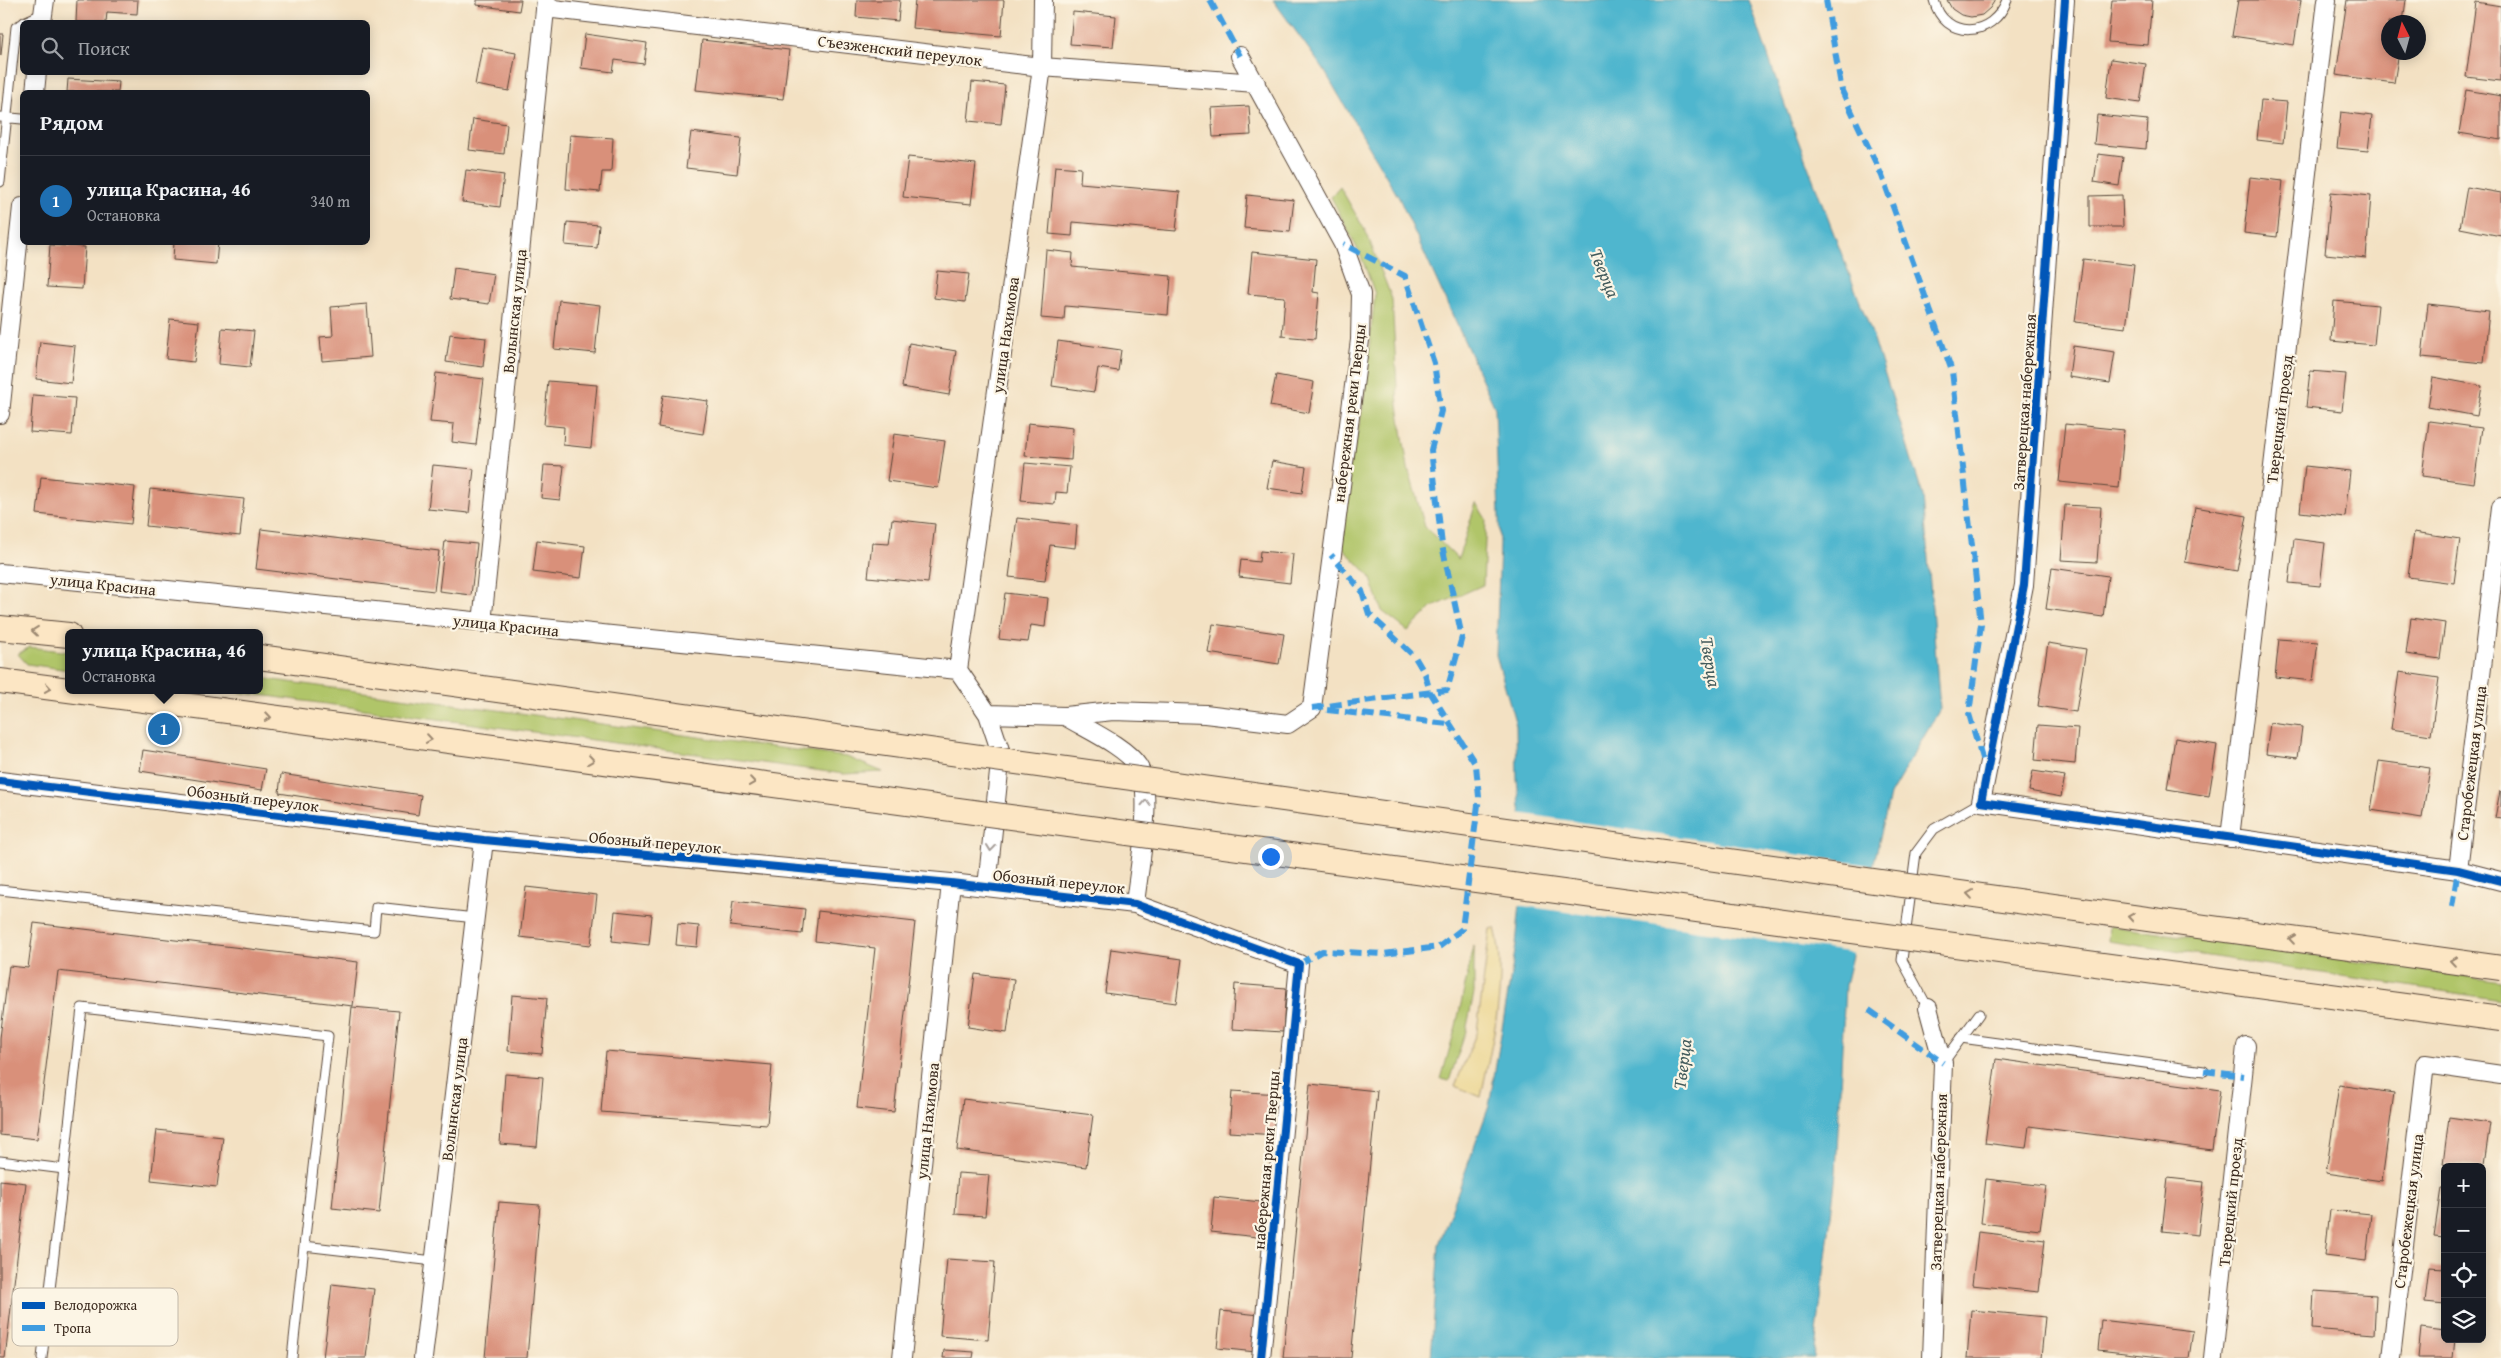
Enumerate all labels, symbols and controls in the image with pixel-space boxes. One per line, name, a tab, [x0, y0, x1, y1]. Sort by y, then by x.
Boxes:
north arrow	[2381, 15, 2426, 60]
search box	[20, 20, 370, 75]
street label: Съезженский переулок	[817, 28, 984, 72]
icon: search	[38, 34, 66, 62]
text: Поиск	[78, 34, 130, 62]
text: Рядом	[40, 107, 103, 138]
text: улица Красина, 46	[87, 175, 251, 203]
text: 1	[52, 189, 60, 213]
text: 340 m	[310, 189, 350, 213]
text: Остановка	[87, 203, 160, 227]
water label: Тверца	[1583, 245, 1627, 302]
street label: Волынская улица	[496, 247, 532, 374]
street label: улица Нахимова	[985, 275, 1025, 396]
street label: Затверецкая набережная	[2006, 313, 2042, 491]
street label: набережная реки Тверцы	[1326, 322, 1372, 504]
street label: Тверецкий проезд	[2259, 353, 2299, 485]
street label: улица Красина	[48, 566, 157, 602]
street label: улица Красина	[451, 607, 560, 643]
one-way arrow	[30, 626, 38, 637]
popup	[65, 629, 263, 694]
water label: Тверца	[1694, 635, 1728, 690]
text: улица Красина, 46	[82, 636, 246, 664]
text: Остановка	[82, 664, 156, 688]
one-way arrow	[45, 682, 53, 693]
street label: Старобежецкая улица	[2450, 684, 2492, 842]
pin: 1	[148, 710, 180, 748]
one-way arrow	[265, 711, 273, 722]
one-way arrow	[425, 733, 434, 743]
one-way arrow	[586, 755, 595, 765]
one-way arrow	[748, 776, 756, 787]
street label: Обозный переулок	[186, 778, 321, 818]
one-way arrow	[1140, 799, 1151, 807]
street label: Обозный переулок	[588, 824, 723, 860]
one-way arrow	[986, 844, 997, 852]
your location	[1258, 844, 1284, 870]
street label: Обозный переулок	[992, 862, 1127, 900]
one-way arrow	[1966, 889, 1974, 900]
one-way arrow	[2126, 912, 2135, 922]
one-way arrow	[2287, 934, 2295, 945]
one-way arrow	[2448, 957, 2457, 967]
street label: Волынская улица	[435, 1035, 474, 1162]
water label: Тверца	[1666, 1037, 1699, 1091]
street label: улица Нахимова	[909, 1061, 945, 1182]
street label: набережная реки Тверцы	[1246, 1069, 1286, 1251]
street label: Затверецкая набережная	[1923, 1093, 1953, 1271]
street label: Старобежецкая улица	[2387, 1132, 2429, 1290]
street label: Тверецкий проезд	[2211, 1136, 2249, 1268]
map controls	[2441, 1163, 2486, 1343]
button: +	[2441, 1163, 2486, 1208]
button: −	[2441, 1208, 2486, 1253]
button: locate	[2441, 1253, 2486, 1298]
legend	[12, 1288, 178, 1346]
text: Велодорожка	[54, 1295, 137, 1315]
button: layers	[2441, 1298, 2486, 1343]
text: Тропа	[54, 1318, 91, 1338]

